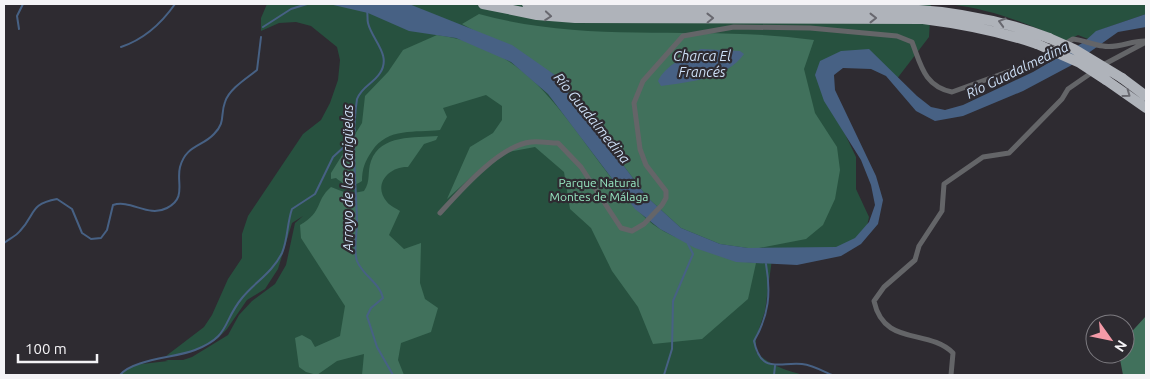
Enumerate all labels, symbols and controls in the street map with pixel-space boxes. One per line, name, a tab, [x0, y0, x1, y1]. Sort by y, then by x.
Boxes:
one-way arrow	[544, 10, 552, 21]
one-way arrow	[707, 13, 715, 23]
one-way arrow	[870, 13, 877, 23]
one-way arrow	[998, 17, 1007, 28]
water label: Río Guadalmedina	[963, 38, 1071, 102]
water label: Charca El Francés	[673, 48, 731, 80]
water label: Río Guadalmedina	[551, 70, 634, 167]
one-way arrow	[1121, 88, 1130, 96]
water label: Arroyo de las Carigüelas	[340, 104, 356, 253]
park label: Parque Natural Montes de Málaga	[550, 176, 648, 203]
north arrow	[1085, 314, 1135, 364]
scale bar	[18, 332, 96, 364]
text: N	[1111, 337, 1130, 355]
text: 100 m	[25, 340, 67, 357]

